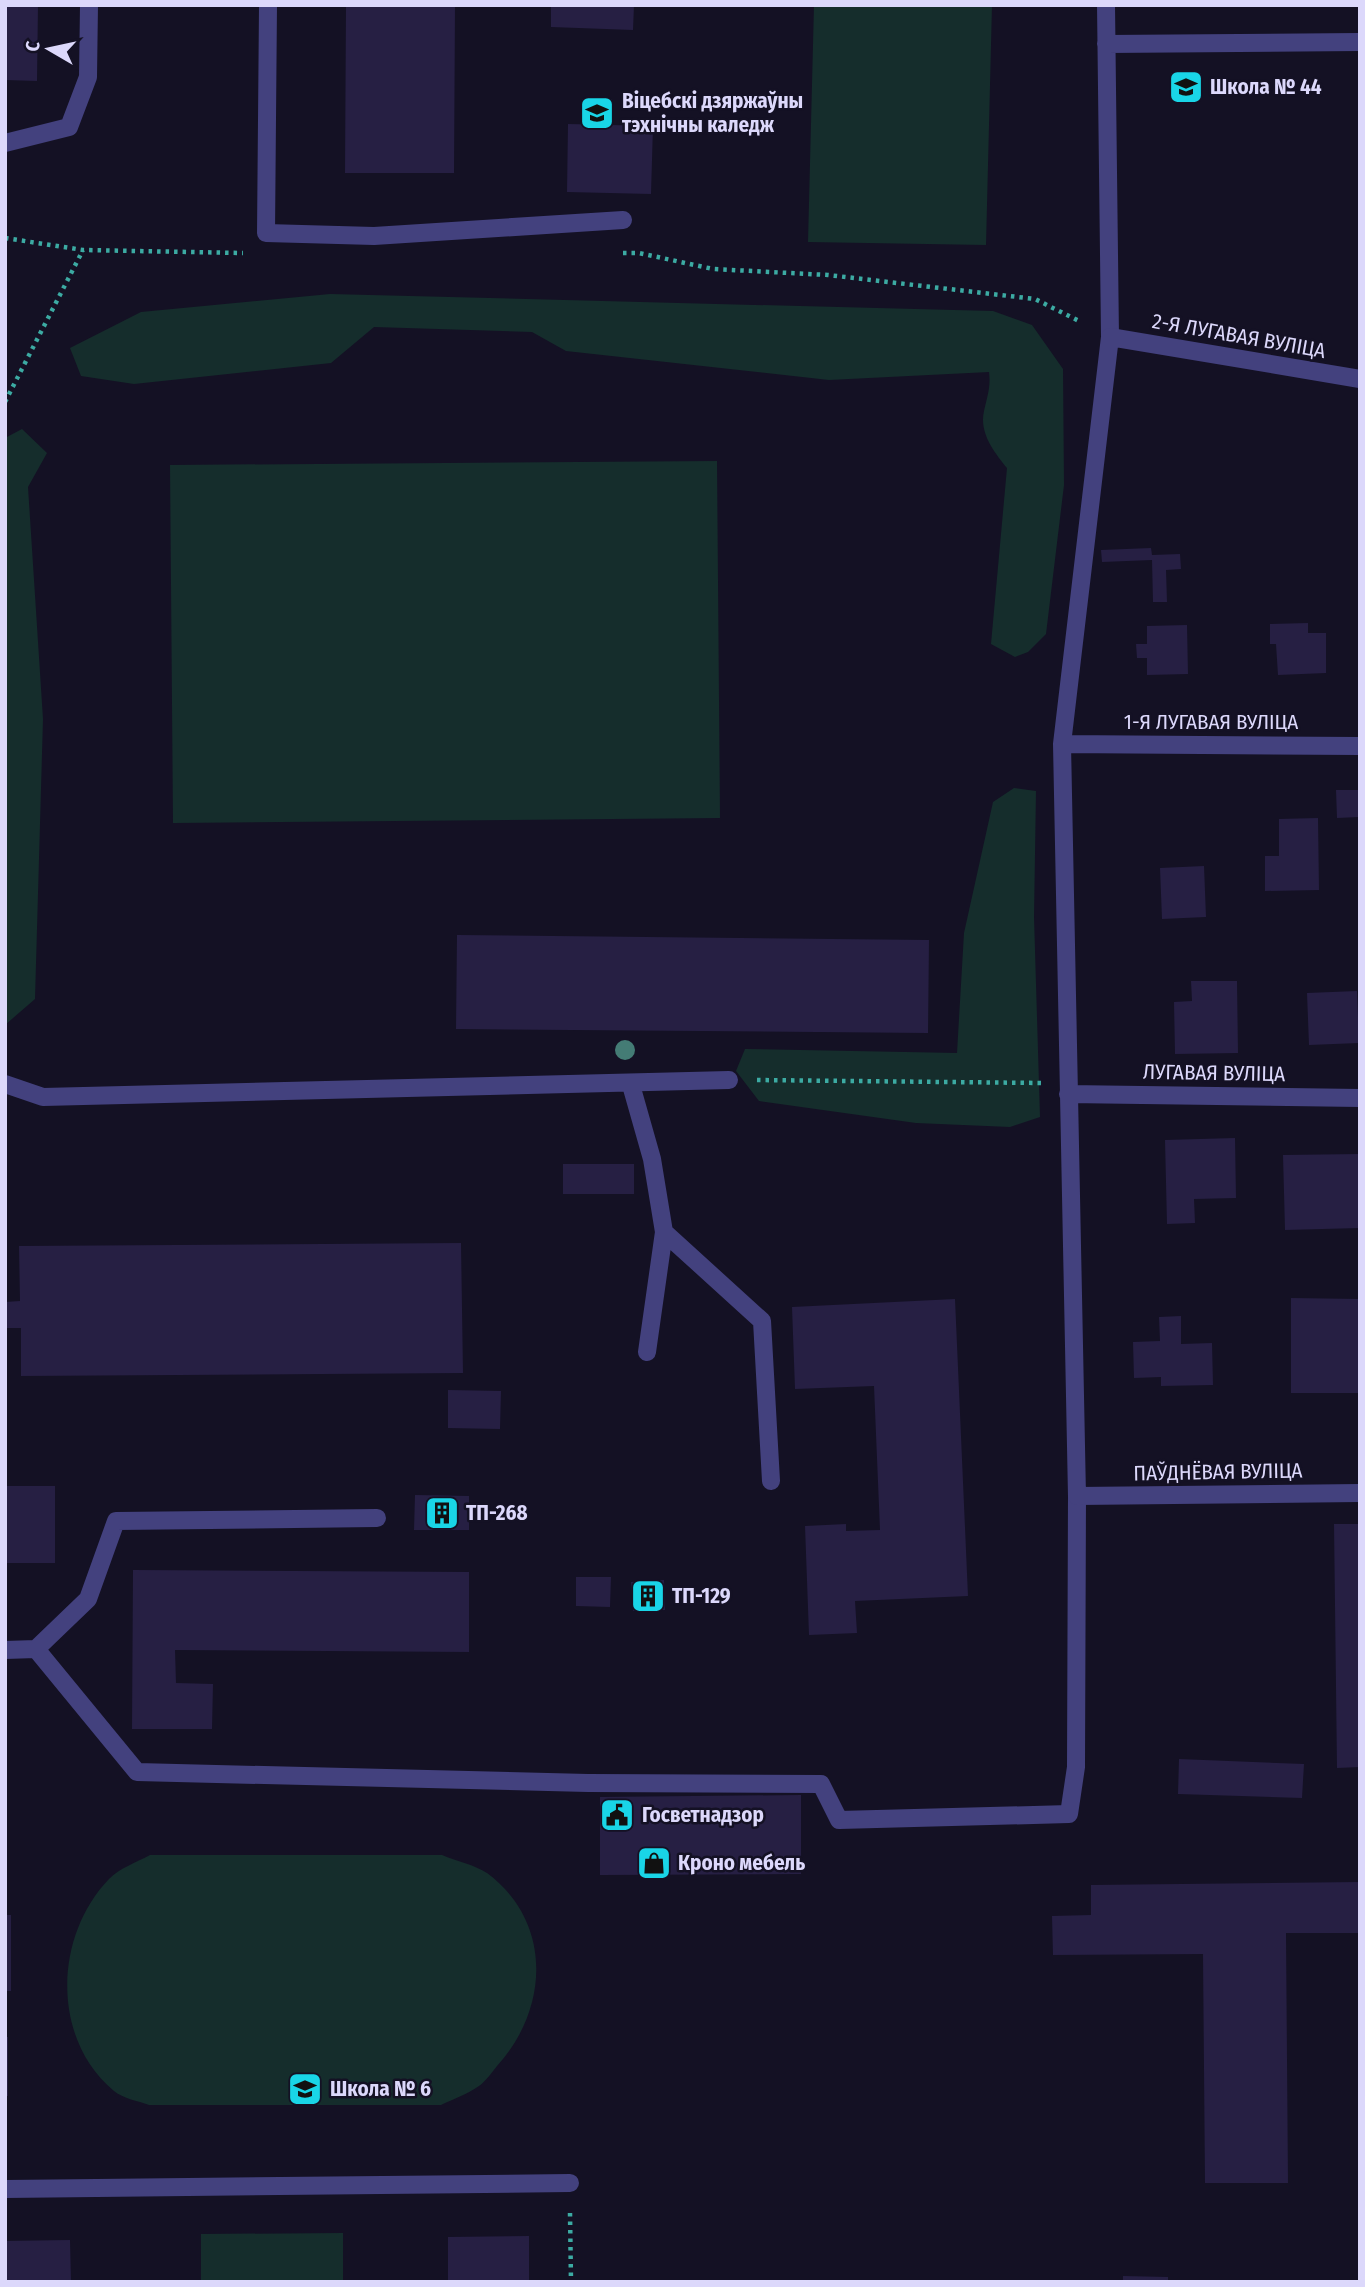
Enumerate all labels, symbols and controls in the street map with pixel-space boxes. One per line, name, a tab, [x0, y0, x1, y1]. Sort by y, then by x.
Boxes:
north arrow	[14, 14, 84, 84]
text: С	[21, 40, 45, 53]
school or university icon: Школа № 44	[1167, 68, 1205, 106]
place label: Школа № 44	[1210, 74, 1322, 100]
place label: Віцебскі дзяржаўны тэхнічны каледж	[622, 88, 803, 138]
school or university icon: Віцебскі дзяржаўны тэхнічны каледж	[578, 94, 616, 132]
street label: 2-Я ЛУГАВАЯ ВУЛІЦА	[1150, 308, 1328, 364]
street label: 1-Я ЛУГАВАЯ ВУЛІЦА	[1124, 709, 1298, 735]
street label: ЛУГАВАЯ ВУЛІЦА	[1143, 1059, 1285, 1087]
street label: ПАЎДНЁВАЯ ВУЛІЦА	[1133, 1458, 1303, 1486]
building icon: ТП-268	[423, 1494, 461, 1532]
place label: ТП-268	[466, 1500, 528, 1526]
building icon: ТП-129	[629, 1577, 667, 1615]
place label: ТП-129	[672, 1583, 731, 1609]
public building icon: Госветнадзор	[598, 1796, 636, 1834]
place label: Госветнадзор	[642, 1802, 764, 1828]
shop icon: Кроно мебель	[635, 1844, 673, 1882]
place label: Кроно мебель	[678, 1850, 805, 1876]
school or university icon: Школа № 6	[286, 2070, 324, 2108]
place label: Школа № 6	[330, 2076, 431, 2102]

